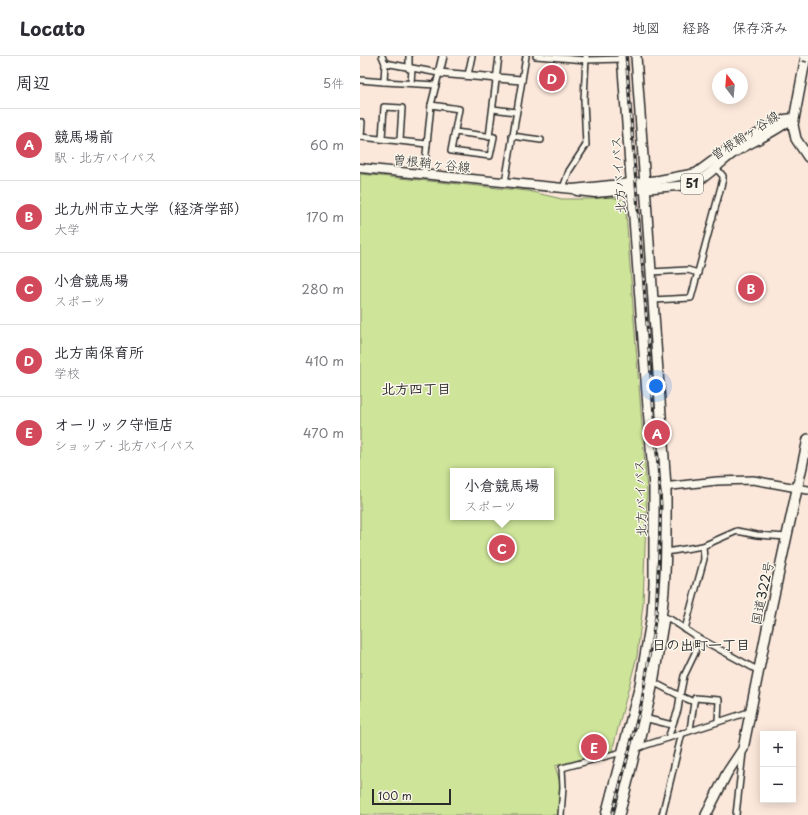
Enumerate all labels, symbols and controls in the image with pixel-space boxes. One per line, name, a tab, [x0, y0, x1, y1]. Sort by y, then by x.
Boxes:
text: Locato	[20, 14, 85, 42]
text: 地図	[632, 17, 660, 38]
text: 経路	[682, 17, 710, 38]
text: 保存済み	[732, 17, 788, 38]
pin: D	[539, 63, 565, 93]
north arrow	[712, 68, 748, 104]
text: 周辺	[16, 69, 50, 95]
text: 5件	[323, 73, 344, 92]
street label: 曽根鞘ヶ谷線	[707, 105, 783, 164]
text: 競馬場前	[54, 124, 114, 147]
text: A	[24, 135, 34, 154]
text: 60 m	[310, 135, 344, 154]
street label: 北方バイパス	[605, 136, 630, 214]
text: 駅 · 北方バイパス	[54, 147, 157, 166]
street label: 曽根鞘ヶ谷線	[392, 149, 473, 176]
road number: 51	[681, 174, 703, 194]
text: 北九州市立大学（経済学部）	[54, 196, 249, 219]
text: B	[25, 207, 33, 226]
text: 170 m	[306, 207, 344, 226]
text: 大学	[54, 219, 80, 238]
text: 小倉競馬場	[54, 268, 129, 291]
pin: B	[738, 273, 764, 303]
text: C	[24, 279, 34, 298]
text: 280 m	[302, 279, 344, 298]
text: スポーツ	[54, 291, 106, 310]
text: 北方南保育所	[54, 340, 144, 363]
text: D	[24, 351, 34, 370]
text: 410 m	[305, 351, 344, 370]
text: 学校	[54, 363, 80, 382]
your location	[646, 376, 666, 396]
district label: 北方四丁目	[381, 378, 451, 399]
text: オーリック守恒店	[54, 412, 174, 435]
pin: A	[644, 418, 670, 448]
text: E	[25, 423, 33, 442]
text: 470 m	[303, 423, 344, 442]
text: ショップ · 北方バイパス	[54, 435, 195, 454]
street label: 北方バイパス	[629, 459, 650, 537]
popup	[450, 468, 554, 520]
text: 小倉競馬場	[464, 473, 540, 496]
text: スポーツ	[464, 496, 516, 515]
pin: C	[489, 533, 515, 563]
street label: 国道322号	[745, 559, 778, 627]
district label: 日の出町一丁目	[652, 634, 750, 655]
map controls	[760, 731, 796, 803]
button: +	[760, 731, 796, 767]
pin: E	[581, 732, 607, 762]
button: −	[760, 767, 796, 803]
scale bar	[372, 787, 451, 806]
text: 100 m	[378, 787, 412, 804]

